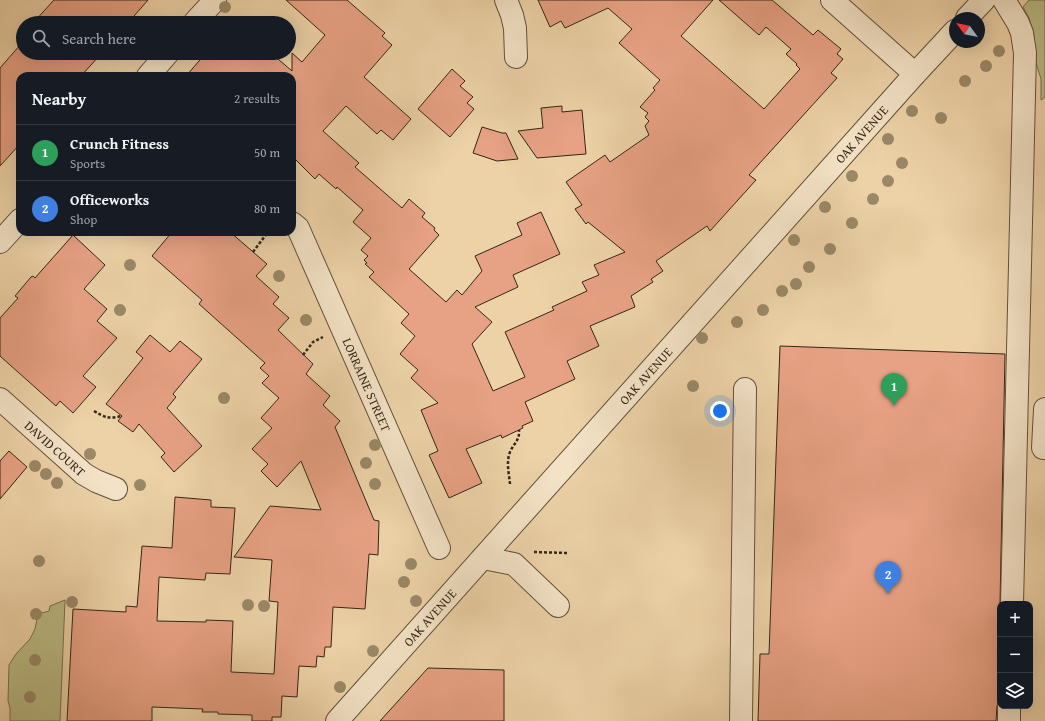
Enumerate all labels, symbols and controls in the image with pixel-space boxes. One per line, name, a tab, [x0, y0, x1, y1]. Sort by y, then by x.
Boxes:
north arrow	[949, 12, 985, 48]
search box	[16, 16, 296, 60]
icon: search	[30, 27, 52, 49]
text: Search here	[62, 28, 136, 49]
text: Nearby	[32, 86, 86, 111]
text: 2 results	[234, 89, 280, 108]
street label: OAK AVENUE	[831, 101, 893, 167]
text: Crunch Fitness	[70, 133, 169, 154]
text: 1	[42, 143, 48, 162]
text: 50 m	[254, 143, 280, 162]
text: Sports	[70, 154, 105, 173]
text: Officeworks	[70, 189, 149, 210]
text: 2	[42, 199, 48, 218]
text: 80 m	[254, 199, 280, 218]
text: Shop	[70, 210, 97, 229]
street label: LORRAINE STREET	[338, 335, 396, 435]
street label: OAK AVENUE	[615, 343, 677, 409]
pin: 1	[881, 373, 907, 406]
your location	[710, 401, 730, 421]
street label: DAVID COURT	[20, 416, 90, 481]
pin: 2	[875, 561, 901, 594]
street label: OAK AVENUE	[399, 584, 461, 651]
map controls	[997, 601, 1033, 709]
button: +	[997, 601, 1033, 637]
button: −	[997, 637, 1033, 673]
button: layers	[997, 673, 1033, 709]

